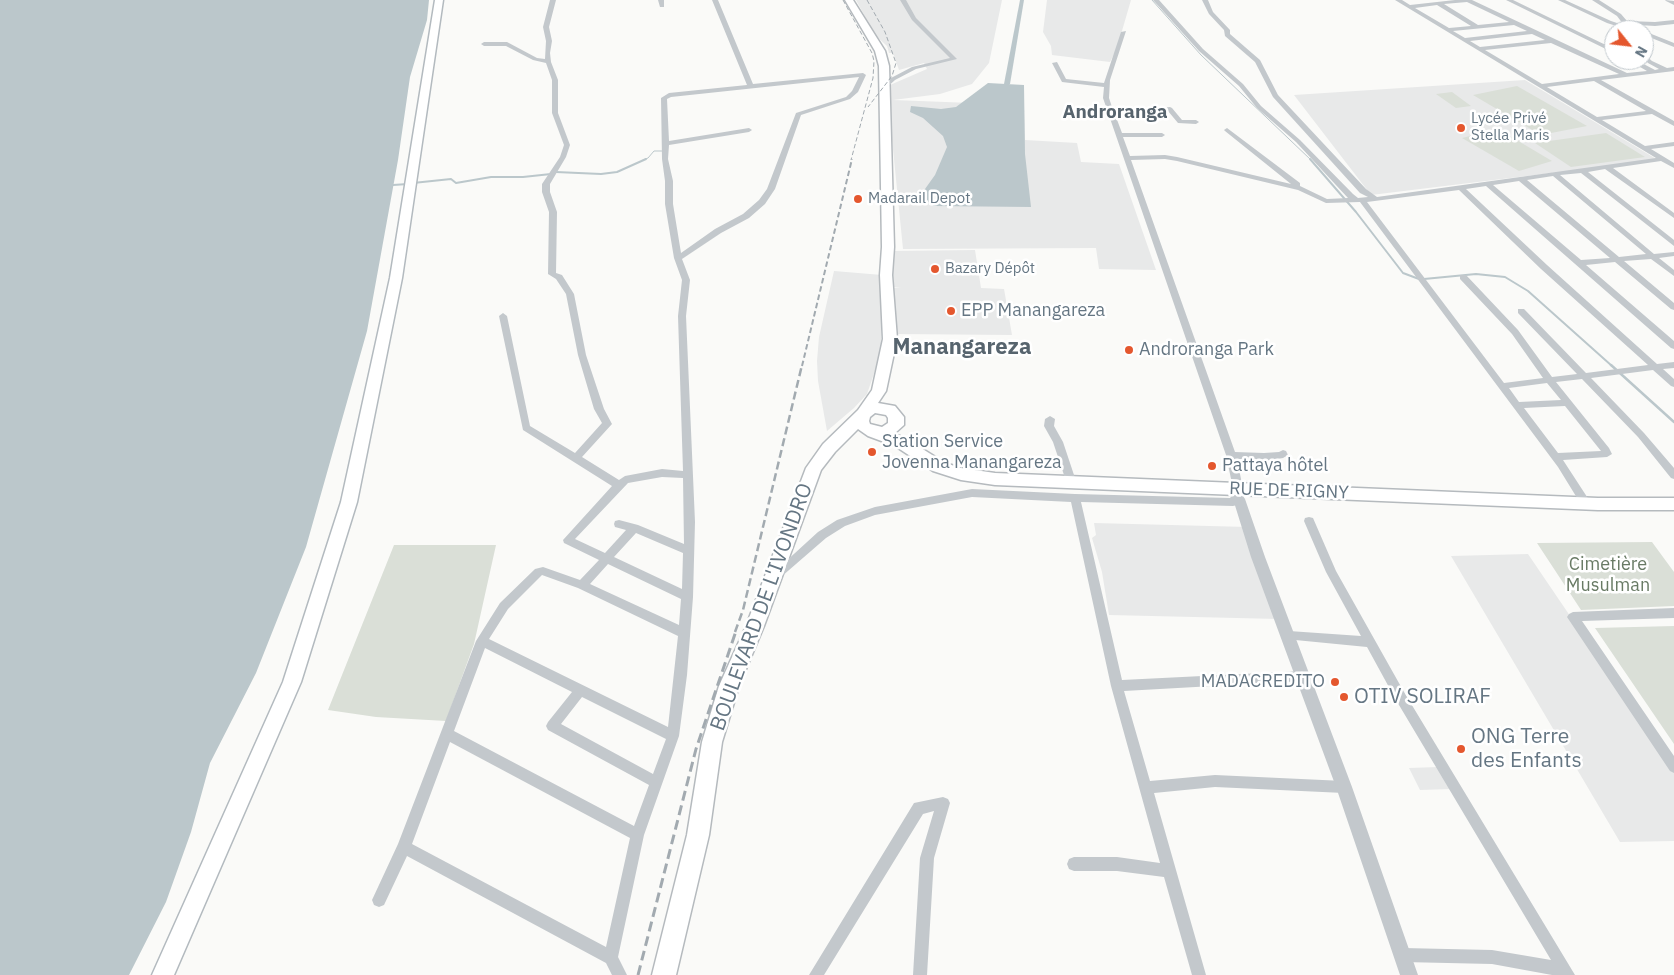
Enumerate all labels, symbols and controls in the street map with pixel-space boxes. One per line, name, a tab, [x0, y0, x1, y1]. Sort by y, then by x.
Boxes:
north arrow	[1604, 20, 1654, 70]
text: N	[1631, 43, 1652, 61]
district label: Androranga	[1063, 102, 1167, 124]
place label: Lycée Privé Stella Maris	[1471, 110, 1550, 145]
marker: Lycée Privé Stella Maris	[1455, 122, 1467, 134]
place label: Madarail Depot	[868, 190, 970, 208]
marker: Madarail Depot	[852, 193, 864, 205]
place label: Bazary Dépôt	[945, 260, 1035, 278]
marker: Bazary Dépôt	[929, 263, 941, 275]
place label: EPP Manangareza	[961, 300, 1105, 322]
marker: EPP Manangareza	[945, 305, 957, 317]
district label: Manangareza	[893, 335, 1031, 361]
place label: Androranga Park	[1139, 339, 1274, 361]
marker: Androranga Park	[1123, 344, 1135, 356]
place label: Station Service Jovenna Manangareza	[882, 431, 1062, 474]
marker: Station Service Jovenna Manangareza	[866, 446, 878, 458]
place label: Pattaya hôtel	[1222, 455, 1328, 477]
marker: Pattaya hôtel	[1206, 460, 1218, 472]
street label: RUE DE RIGNY	[1229, 478, 1349, 504]
street label: BOULEVARD DE L'IVONDRO	[705, 480, 819, 734]
park label: Cimetière Musulman	[1566, 554, 1650, 596]
place label: MADACREDITO	[1201, 671, 1325, 693]
marker: MADACREDITO	[1329, 676, 1341, 688]
place label: OTIV SOLIRAF	[1354, 684, 1491, 710]
marker: OTIV SOLIRAF	[1338, 691, 1350, 703]
place label: ONG Terre des Enfants	[1471, 724, 1582, 774]
marker: ONG Terre des Enfants	[1455, 743, 1467, 755]

